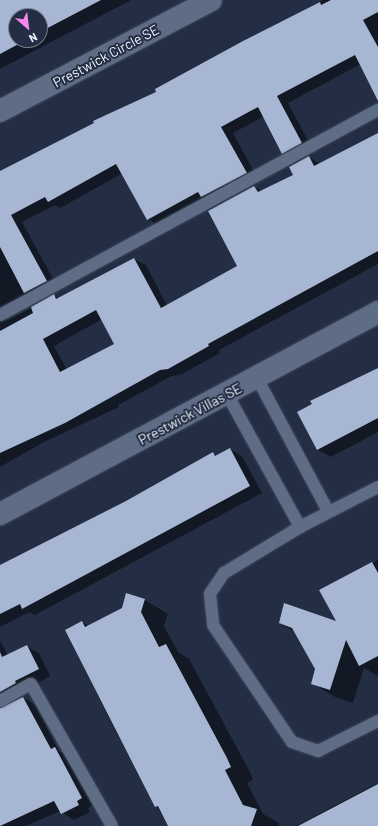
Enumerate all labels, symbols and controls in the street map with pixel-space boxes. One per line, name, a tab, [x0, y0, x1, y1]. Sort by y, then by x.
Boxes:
north arrow	[8, 8, 48, 48]
street label: Prestwick Circle SE	[50, 21, 162, 91]
text: N	[27, 31, 40, 46]
street label: Prestwick Villas SE	[135, 380, 245, 448]

